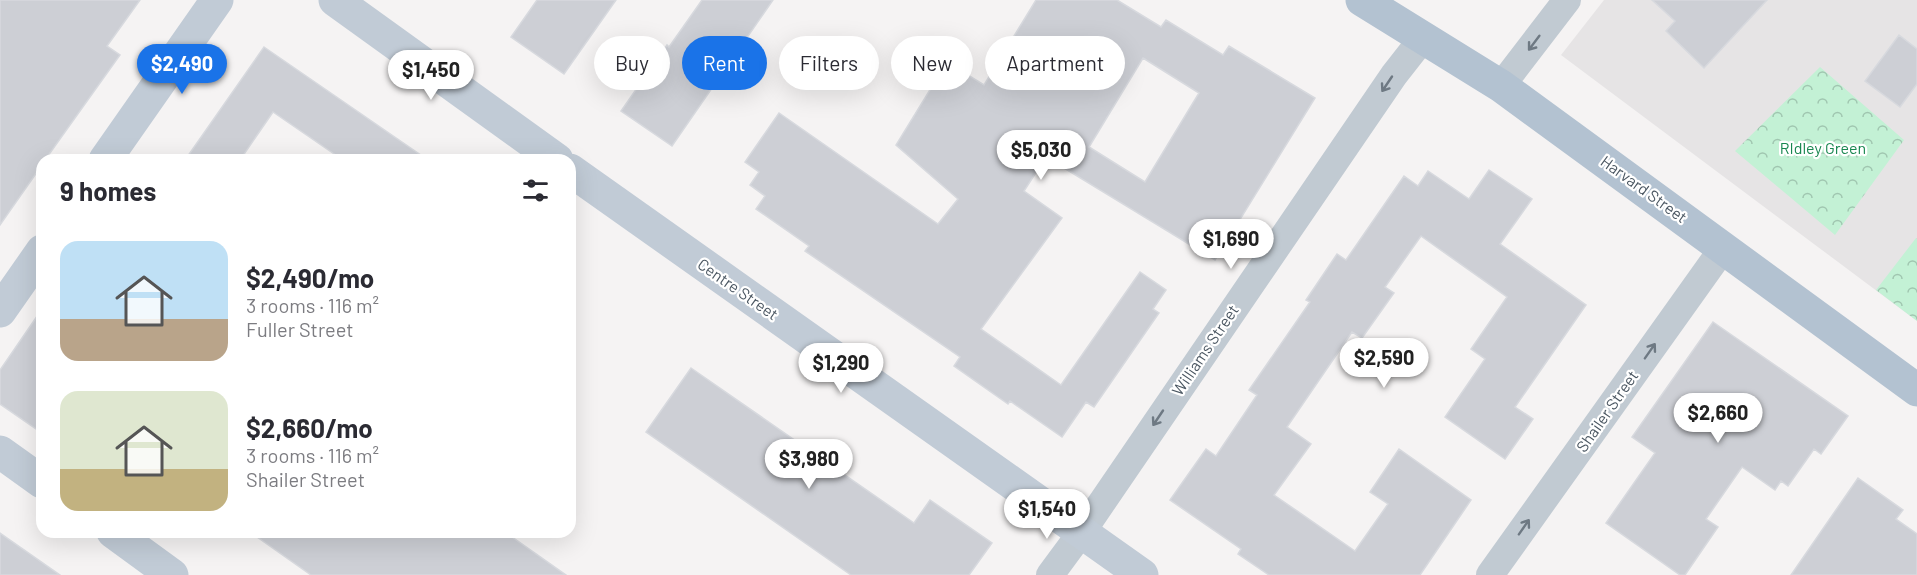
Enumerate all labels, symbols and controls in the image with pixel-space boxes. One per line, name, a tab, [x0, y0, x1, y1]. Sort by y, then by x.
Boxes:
one-way arrow	[1528, 35, 1541, 51]
chip: Buy	[594, 36, 670, 90]
chip: Rent	[682, 36, 767, 90]
chip: Filters	[779, 36, 879, 90]
chip: New	[891, 36, 973, 90]
chip: Apartment	[985, 36, 1125, 90]
pin: $2,490	[133, 44, 231, 95]
pin: $1,450	[382, 50, 480, 101]
text: $2,490	[151, 51, 213, 75]
text: $1,450	[402, 57, 460, 81]
one-way arrow	[1381, 76, 1393, 92]
pin: $5,030	[992, 130, 1090, 181]
text: $5,030	[1011, 137, 1071, 161]
park label: RIdley Green	[1780, 138, 1866, 157]
street label: Harvard Street	[1598, 151, 1691, 226]
icon: filters	[519, 174, 552, 207]
text: 9 homes	[60, 175, 156, 206]
pin: $1,690	[1182, 219, 1280, 270]
text: $1,690	[1203, 226, 1259, 250]
street label: Centre Street	[694, 254, 782, 323]
text: $2,490/mo	[246, 262, 374, 293]
icon: home	[108, 265, 180, 337]
text: 3 rooms · 116 m²	[246, 293, 379, 317]
street label: Williams Street	[1167, 301, 1242, 399]
text: Fuller Street	[246, 317, 354, 341]
pin: $2,590	[1335, 338, 1433, 389]
pin: $1,290	[792, 343, 890, 394]
one-way arrow	[1643, 344, 1656, 360]
text: $2,590	[1354, 345, 1414, 369]
text: $1,290	[812, 350, 870, 374]
street label: Shailer Street	[1572, 366, 1642, 455]
pin: $2,660	[1669, 393, 1767, 444]
text: $2,660	[1688, 400, 1748, 424]
one-way arrow	[1152, 410, 1164, 426]
text: $2,660/mo	[246, 412, 373, 443]
icon: home	[108, 415, 180, 487]
pin: $3,980	[760, 439, 858, 490]
text: 3 rooms · 116 m²	[246, 443, 379, 467]
text: $3,980	[779, 446, 839, 470]
text: Shailer Street	[246, 467, 365, 491]
pin: $1,540	[998, 489, 1096, 540]
text: $1,540	[1018, 496, 1076, 520]
one-way arrow	[1518, 520, 1530, 536]

